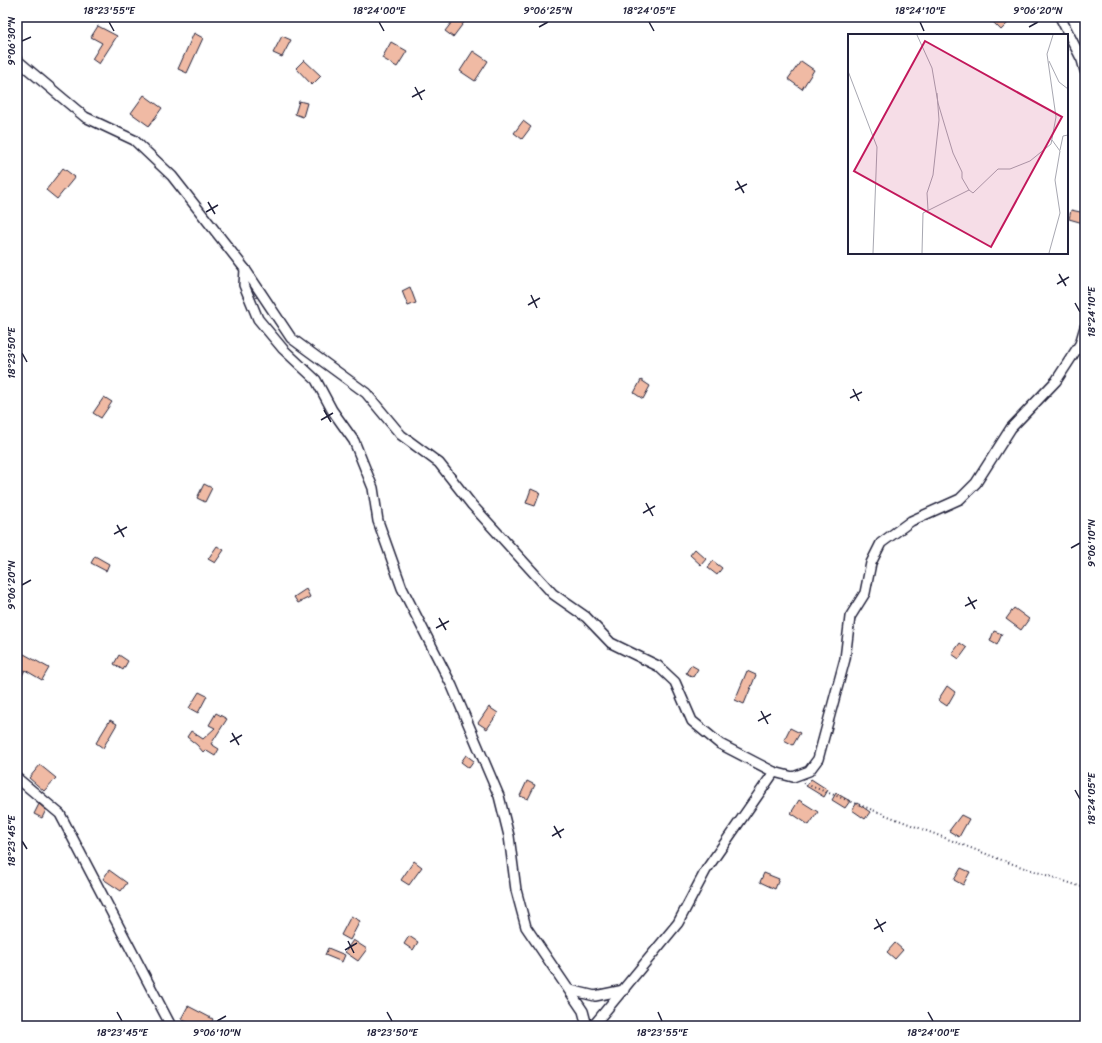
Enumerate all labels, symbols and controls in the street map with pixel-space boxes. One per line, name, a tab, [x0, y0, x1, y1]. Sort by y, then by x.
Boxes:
text: 18°23'55"E	[83, 2, 136, 20]
text: 18°24'00"E	[353, 2, 407, 20]
text: 9°06'25"N	[523, 2, 573, 20]
text: 18°24'05"E	[623, 2, 677, 20]
text: 18°24'10"E	[895, 2, 947, 20]
text: 9°06'20"N	[1013, 2, 1063, 20]
text: 9°06'30"N	[3, 16, 21, 66]
inset map	[848, 34, 1068, 254]
text: 18°24'10"E	[1083, 285, 1101, 337]
text: 18°23'50"E	[3, 326, 21, 379]
text: 9°06'10"N	[1083, 519, 1101, 567]
text: 9°06'20"N	[3, 560, 21, 610]
text: 18°24'05"E	[1083, 771, 1101, 825]
text: 18°23'45"E	[3, 814, 21, 867]
text: 18°23'45"E	[96, 1024, 149, 1042]
text: 9°06'10"N	[193, 1024, 241, 1042]
text: 18°23'50"E	[366, 1024, 419, 1042]
text: 18°23'55"E	[636, 1024, 689, 1042]
text: 18°24'00"E	[907, 1024, 961, 1042]

